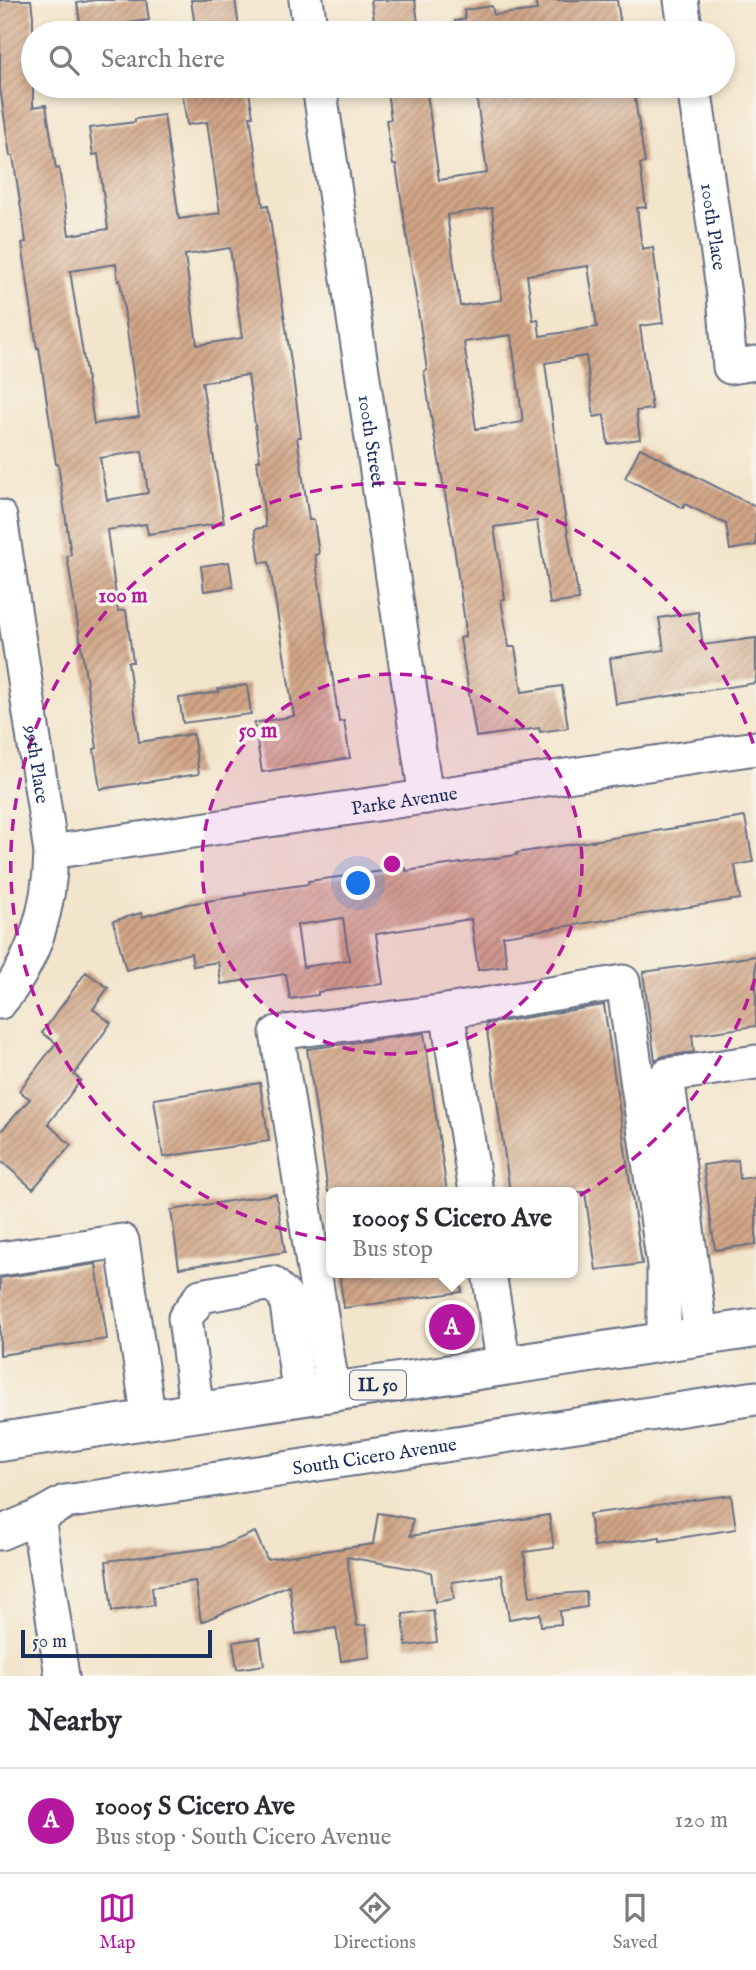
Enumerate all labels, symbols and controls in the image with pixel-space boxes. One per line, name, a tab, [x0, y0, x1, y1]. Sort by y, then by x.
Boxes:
search box	[21, 21, 735, 98]
icon: search	[45, 41, 83, 79]
text: Search here	[101, 43, 225, 76]
street label: 100th Place	[694, 182, 730, 272]
street label: 100th Street	[352, 393, 389, 490]
text: 100 m	[98, 583, 148, 610]
text: 50 m	[239, 718, 278, 745]
street label: 99th Place	[18, 723, 53, 805]
street label: Parke Avenue	[350, 782, 459, 822]
centre of rings	[380, 852, 404, 876]
your location	[341, 866, 375, 900]
popup	[326, 1187, 578, 1278]
text: 10005 S Cicero Ave	[352, 1202, 552, 1235]
text: Bus stop	[352, 1235, 433, 1264]
pin: A	[429, 1301, 475, 1353]
road number: IL 50	[350, 1370, 406, 1400]
street label: South Cicero Avenue	[291, 1433, 459, 1482]
scale bar	[21, 1627, 212, 1659]
text: 50 m	[32, 1630, 67, 1654]
text: Nearby	[28, 1703, 121, 1741]
text: 10005 S Cicero Ave	[95, 1790, 295, 1823]
text: A	[43, 1806, 59, 1835]
text: 120 m	[675, 1806, 728, 1835]
text: Bus stop · South Cicero Avenue	[95, 1823, 391, 1852]
tab: Map	[98, 1889, 136, 1955]
tab: Directions	[333, 1889, 416, 1955]
tab: Saved	[613, 1889, 658, 1955]

